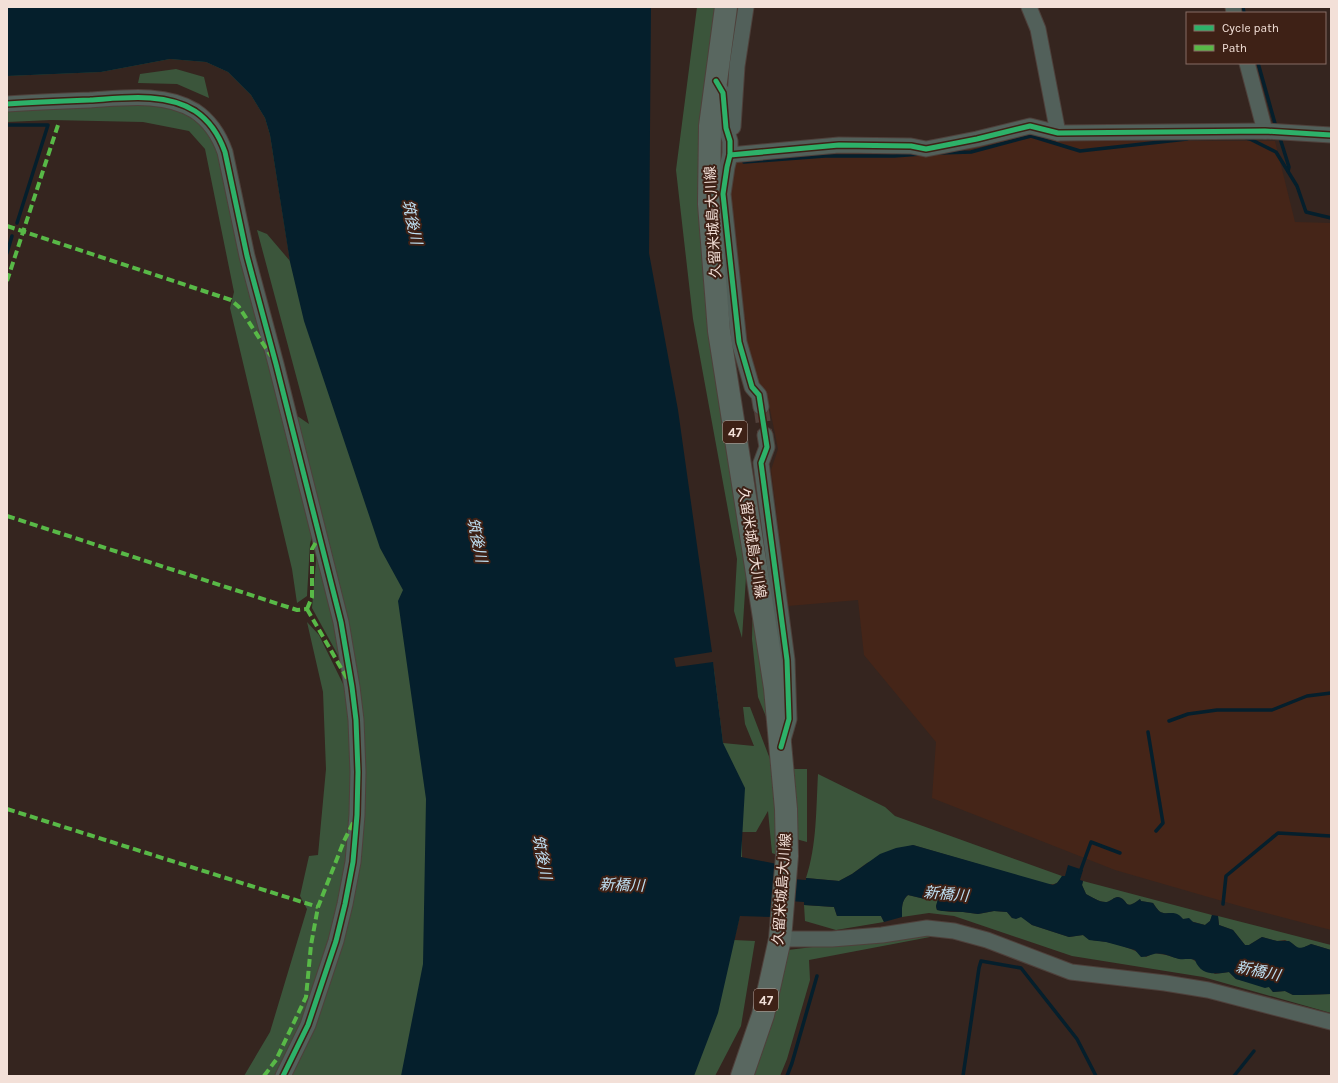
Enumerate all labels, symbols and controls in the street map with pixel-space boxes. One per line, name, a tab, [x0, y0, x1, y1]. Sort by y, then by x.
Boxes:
legend	[1186, 12, 1326, 64]
text: Cycle path	[1222, 21, 1279, 35]
text: Path	[1222, 41, 1247, 55]
street label: 久留米城島大川線	[702, 166, 724, 278]
water label: 筑後川	[399, 198, 426, 248]
road number: 47	[723, 421, 747, 443]
street label: 久留米城島大川線	[735, 486, 769, 600]
water label: 筑後川	[464, 516, 491, 566]
water label: 筑後川	[529, 833, 556, 883]
street label: 久留米城島大川線	[770, 833, 794, 945]
water label: 新橋川	[599, 875, 647, 895]
water label: 新橋川	[923, 883, 971, 905]
water label: 新橋川	[1234, 958, 1284, 985]
road number: 47	[754, 989, 778, 1011]

